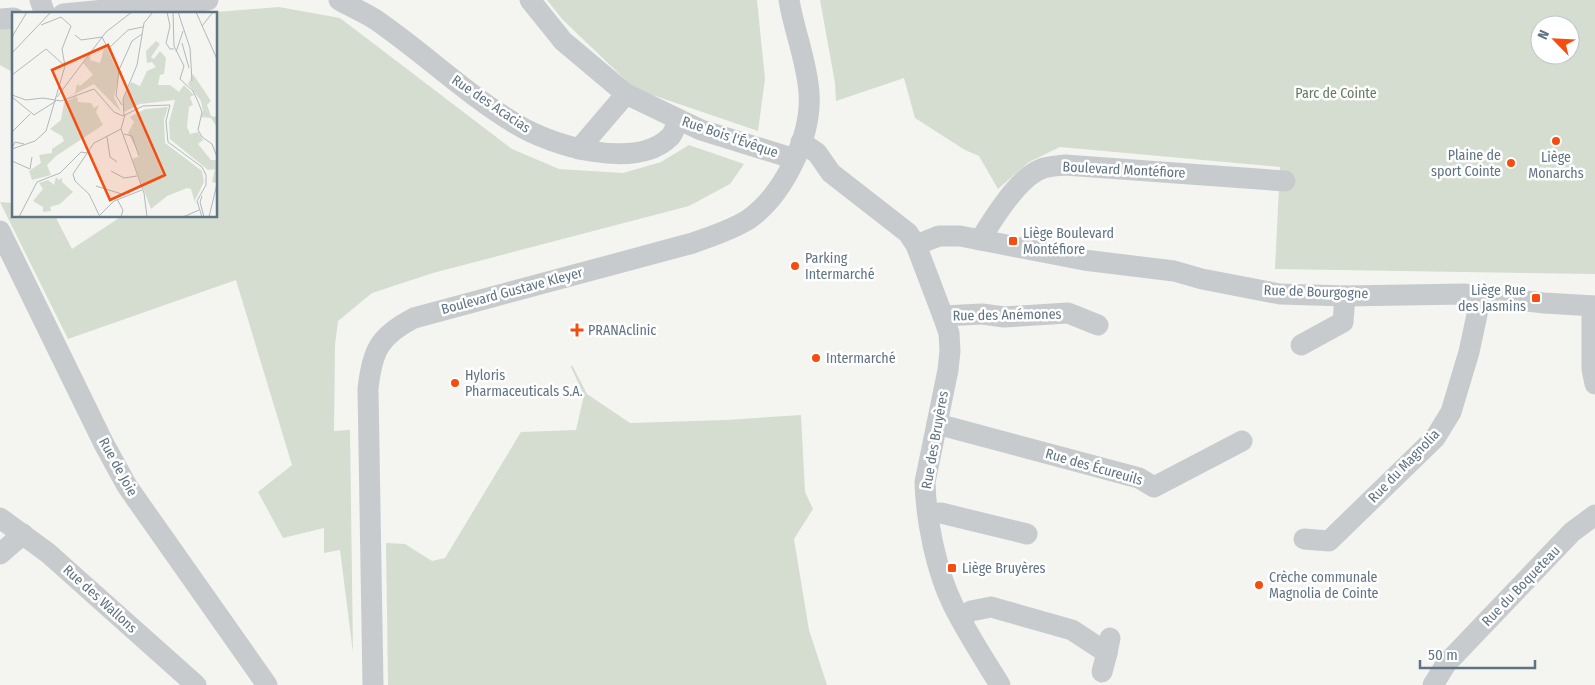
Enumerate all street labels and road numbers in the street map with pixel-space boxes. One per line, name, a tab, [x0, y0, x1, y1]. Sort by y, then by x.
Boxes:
street label: Rue des Acacias	[448, 71, 534, 137]
street label: Rue Bois l'Évêque	[680, 112, 781, 161]
street label: Boulevard Montéfiore	[1062, 158, 1186, 182]
street label: Boulevard Gustave Kleyer	[439, 264, 585, 318]
street label: Rue de Bourgogne	[1263, 282, 1369, 302]
street label: Rue des Anémones	[952, 306, 1062, 324]
street label: Rue des Bruyères	[918, 390, 952, 490]
street label: Rue du Magnolia	[1365, 426, 1443, 506]
street label: Rue de Joie	[95, 435, 141, 499]
street label: Rue des Écureuils	[1043, 444, 1145, 489]
street label: Rue du Boqueteau	[1478, 542, 1564, 630]
street label: Rue des Wallons	[60, 561, 141, 637]

